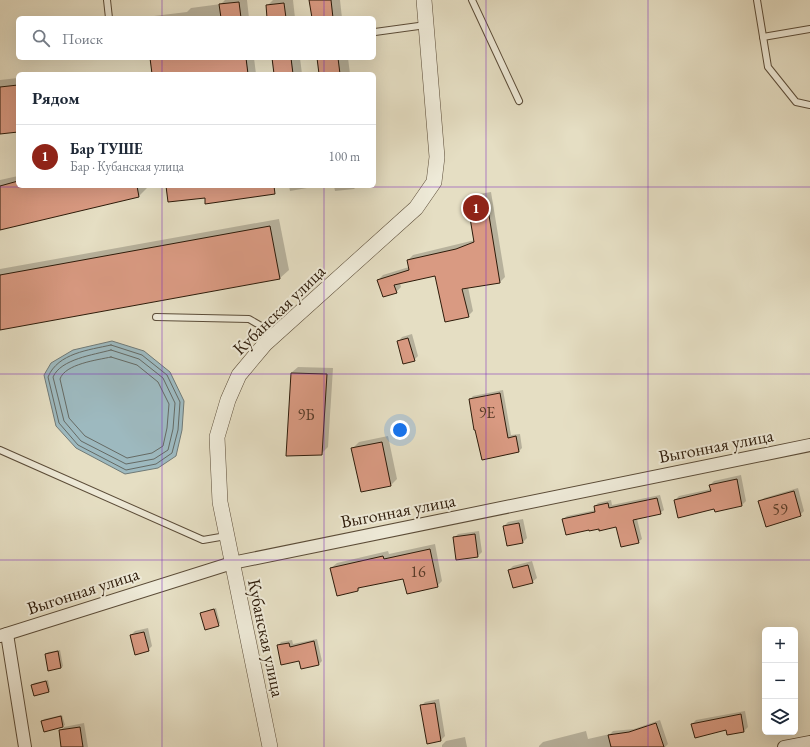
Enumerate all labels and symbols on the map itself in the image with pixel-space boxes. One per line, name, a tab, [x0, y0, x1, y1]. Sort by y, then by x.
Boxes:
pin: 1	[463, 193, 489, 223]
street label: Кубанская улица	[227, 259, 330, 360]
house number: 9Е	[479, 402, 495, 423]
house number: 9Б	[297, 404, 315, 425]
your location	[390, 420, 410, 440]
street label: Выгонная улица	[657, 423, 776, 468]
street label: Выгонная улица	[339, 488, 458, 533]
house number: 59	[772, 499, 788, 520]
street label: Выгонная улица	[24, 561, 143, 619]
house number: 16	[410, 561, 426, 582]
street label: Кубанская улица	[243, 577, 290, 700]

